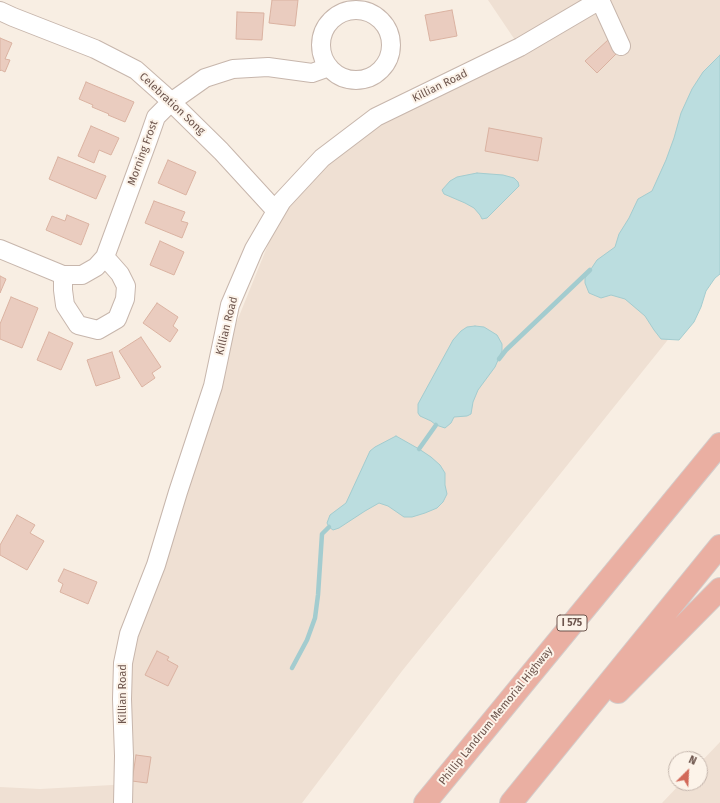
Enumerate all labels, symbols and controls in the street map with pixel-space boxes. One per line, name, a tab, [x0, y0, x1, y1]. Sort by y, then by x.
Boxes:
street label: Killian Road	[410, 67, 470, 105]
street label: Celebration Song	[136, 70, 208, 138]
street label: Morning Frost	[125, 119, 161, 187]
street label: Killian Road	[213, 295, 241, 357]
road number: I 575	[557, 615, 587, 631]
street label: Phillip Landrum Memorial Highway	[436, 644, 556, 788]
street label: Killian Road	[116, 664, 130, 724]
north arrow	[668, 751, 708, 791]
text: N	[687, 753, 699, 768]

